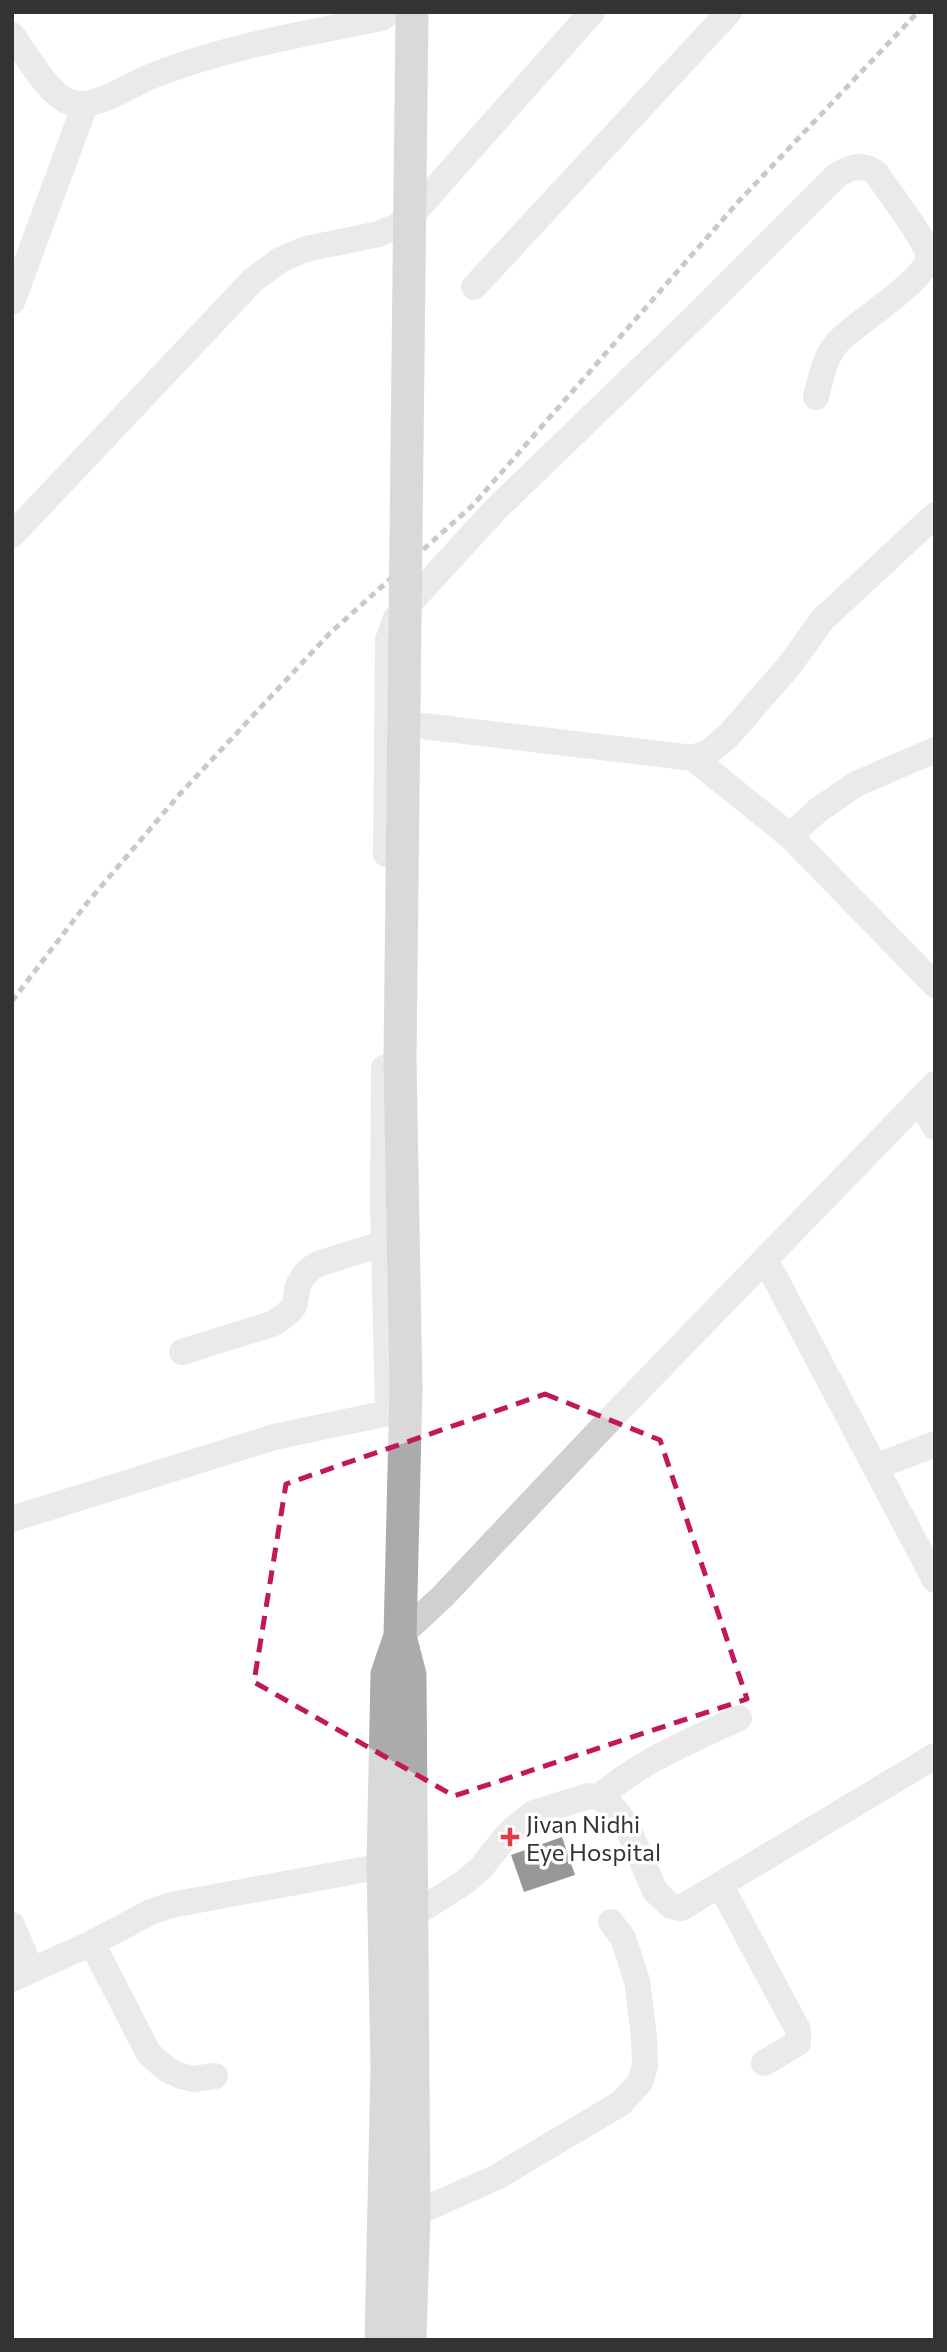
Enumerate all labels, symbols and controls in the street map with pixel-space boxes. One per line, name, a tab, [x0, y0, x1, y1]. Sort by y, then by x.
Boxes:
place label: Jivan Nidhi Eye Hospital	[526, 1809, 661, 1866]
marker: Jivan Nidhi Eye Hospital	[500, 1827, 520, 1847]

